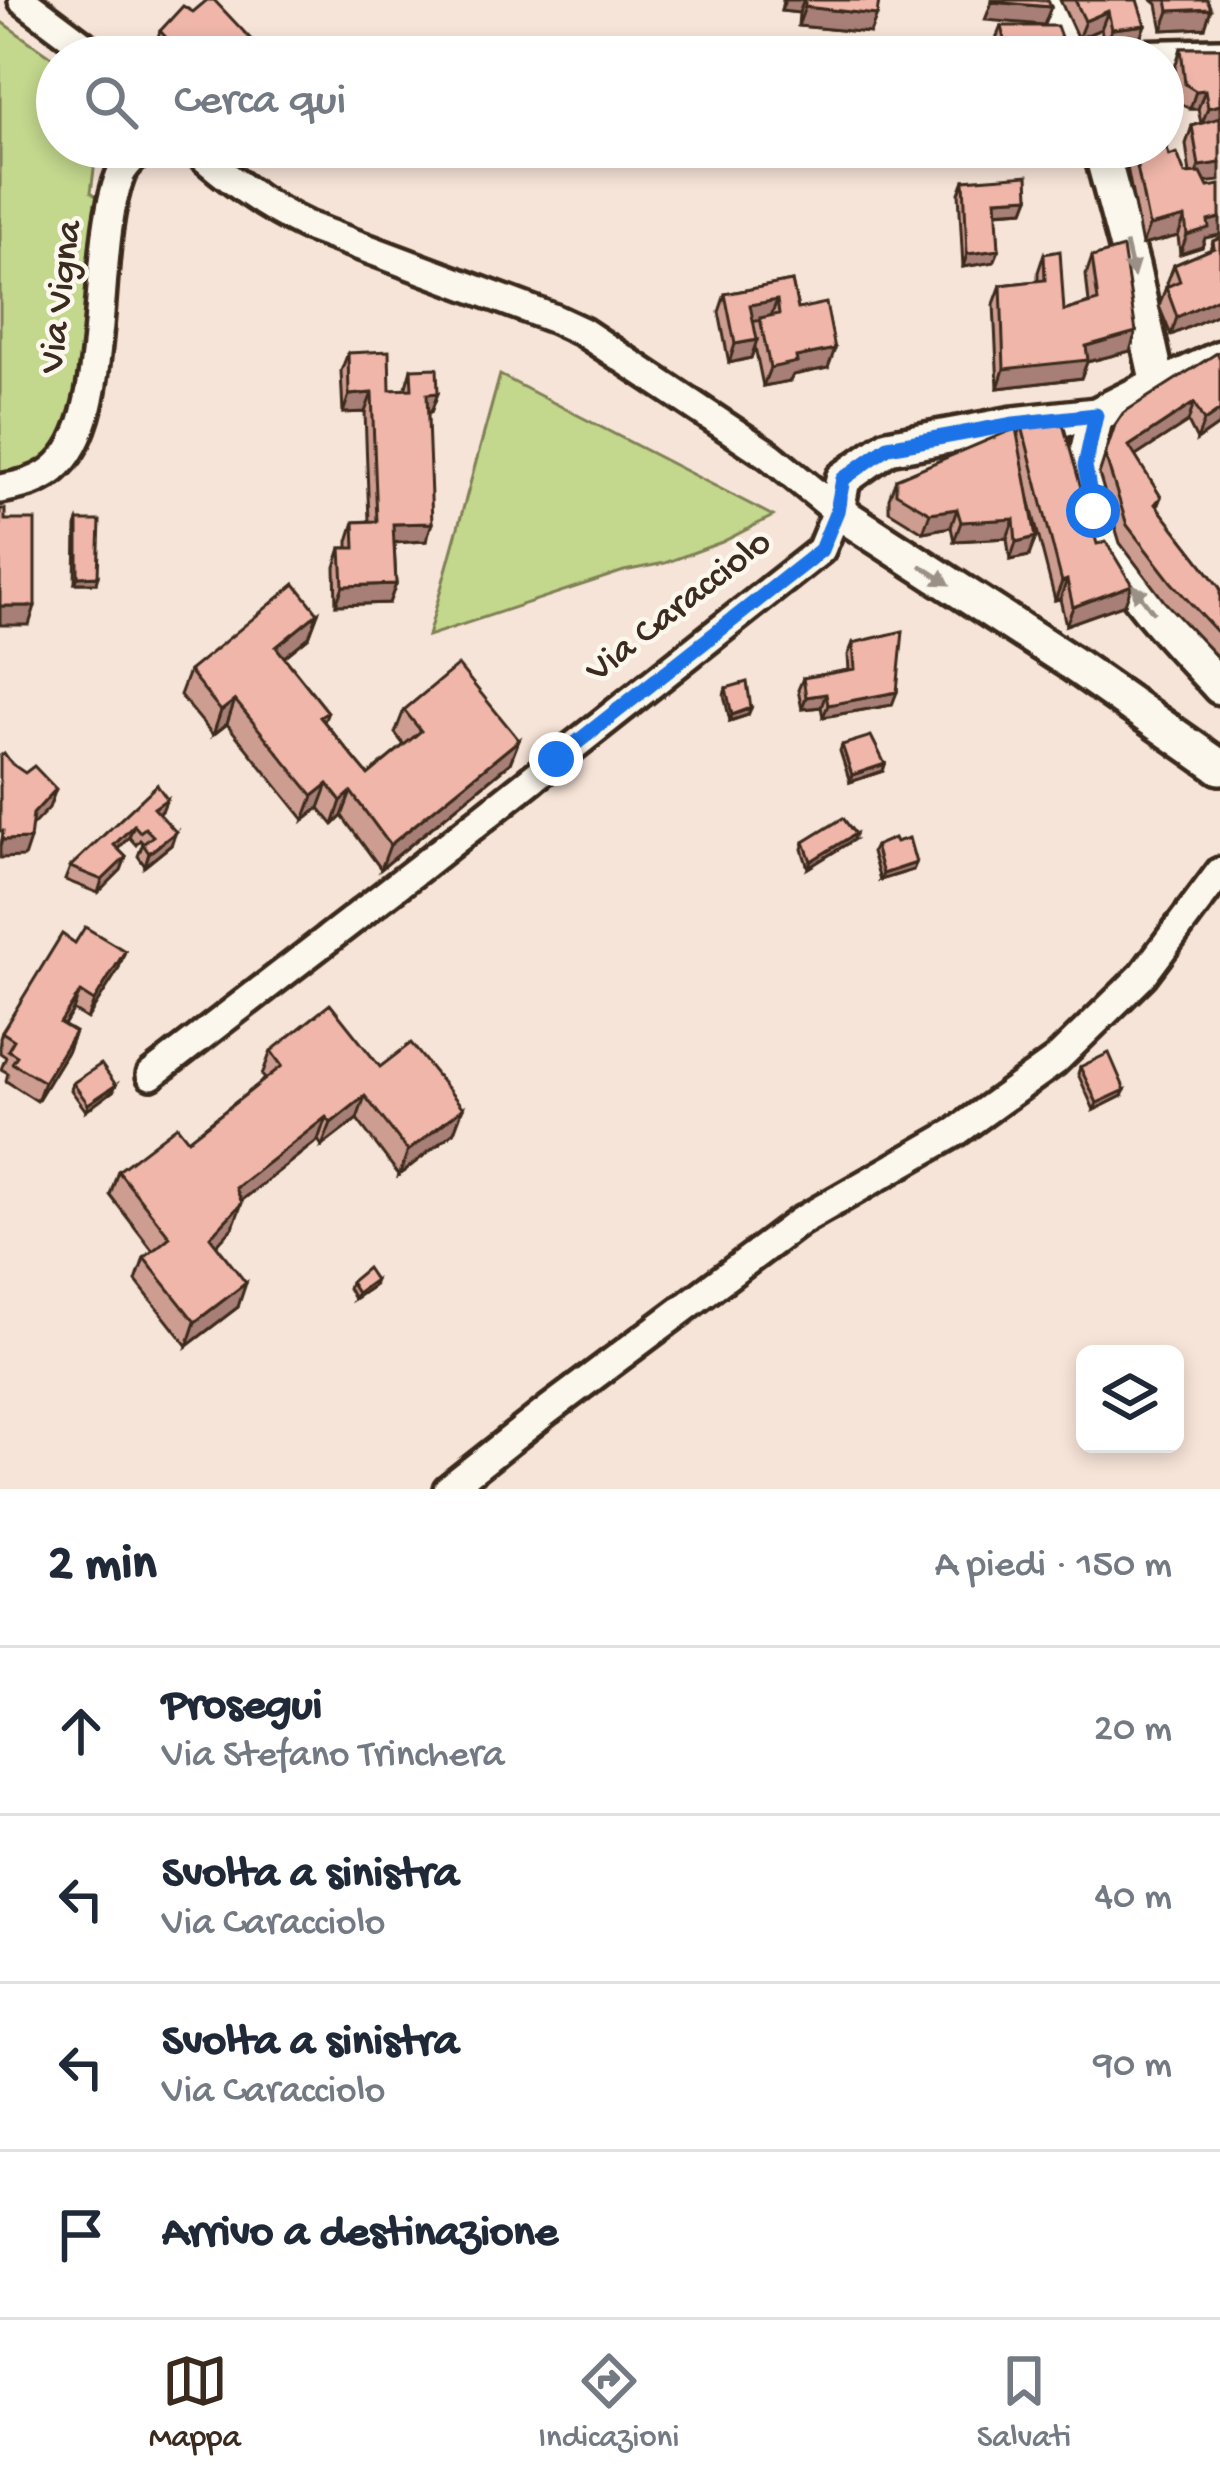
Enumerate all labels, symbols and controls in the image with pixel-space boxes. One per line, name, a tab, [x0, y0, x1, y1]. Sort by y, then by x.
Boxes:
search box	[36, 36, 1184, 168]
icon: search	[78, 69, 144, 135]
text: Cerca qui	[174, 76, 346, 129]
street label: Via Vigna	[31, 217, 95, 377]
one-way arrow	[1121, 241, 1140, 278]
route start	[1066, 484, 1120, 538]
street label: Via Caracciolo	[577, 521, 782, 695]
one-way arrow	[919, 563, 951, 585]
one-way arrow	[1131, 584, 1155, 615]
route end	[529, 732, 583, 786]
map controls	[1076, 1345, 1184, 1453]
button: layers	[1076, 1345, 1184, 1453]
text: 2 min	[48, 1537, 157, 1597]
text: A piedi · 150 m	[935, 1544, 1172, 1590]
text: Prosegui	[162, 1681, 322, 1734]
icon: ahead	[48, 1698, 114, 1764]
text: 20 m	[1094, 1708, 1172, 1754]
text: Via Stefano Trinchera	[162, 1734, 504, 1780]
text: Svolta a sinistra	[162, 1849, 459, 1902]
icon: left	[48, 1866, 114, 1932]
text: 40 m	[1094, 1876, 1172, 1922]
text: Via Caracciolo	[162, 1902, 385, 1948]
text: Svolta a sinistra	[162, 2017, 459, 2070]
icon: left	[48, 2034, 114, 2100]
text: 90 m	[1093, 2044, 1172, 2090]
text: Via Caracciolo	[162, 2070, 385, 2116]
icon: arrive	[48, 2202, 114, 2268]
text: Arrivo a destinazione	[162, 2208, 558, 2261]
tab: Mappa	[149, 2348, 241, 2458]
tab: Indicazioni	[538, 2348, 679, 2458]
tab: Salvati	[977, 2348, 1071, 2458]

